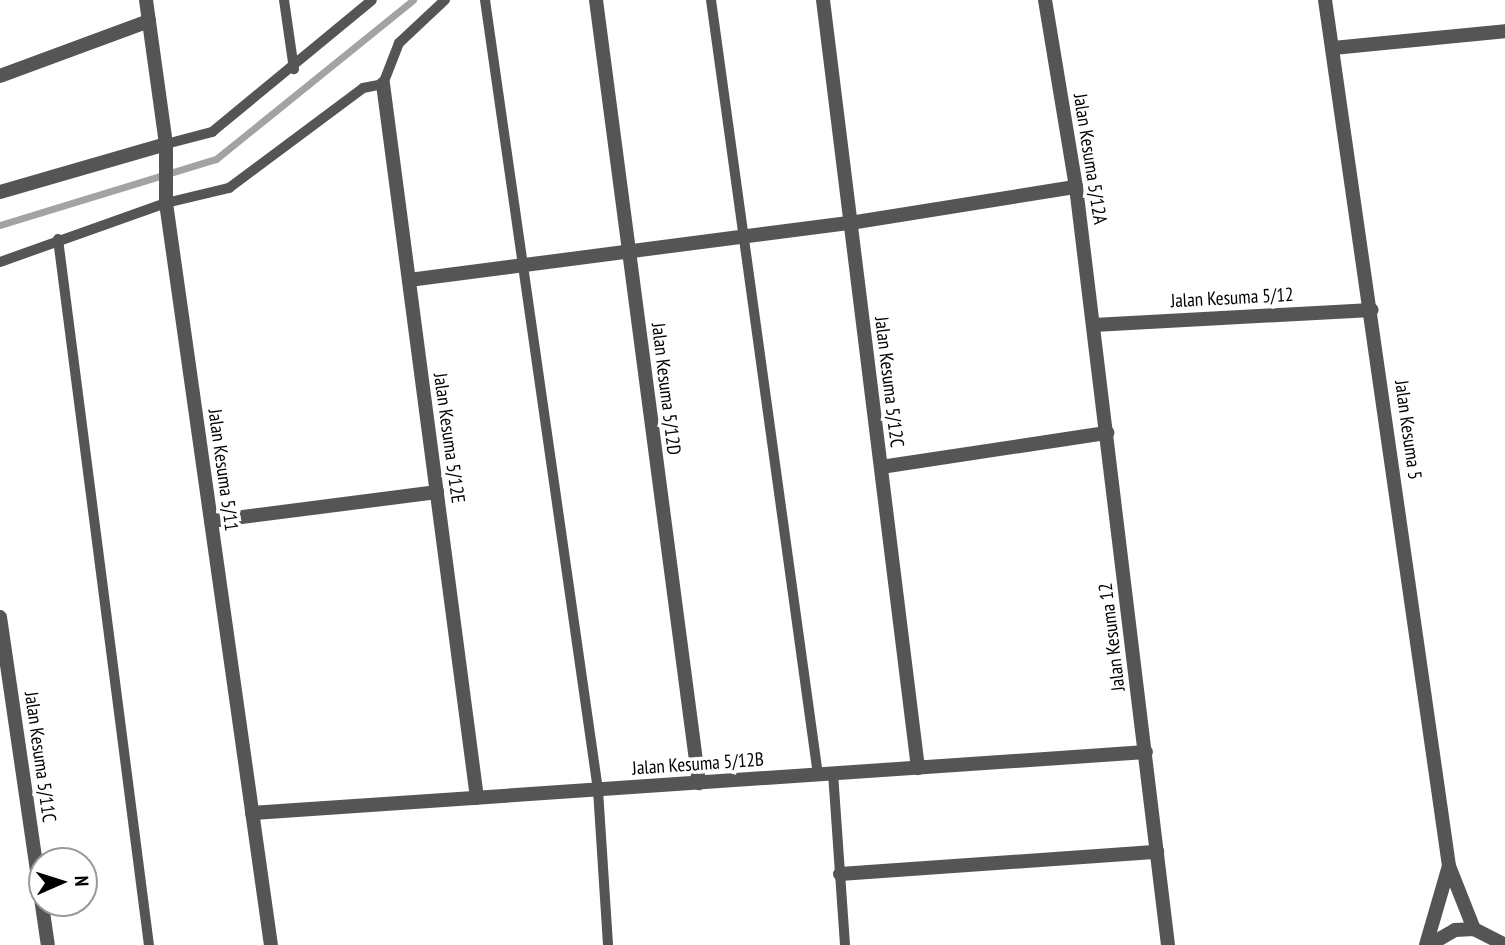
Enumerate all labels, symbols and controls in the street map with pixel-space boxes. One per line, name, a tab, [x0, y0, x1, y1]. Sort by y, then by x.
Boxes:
street label: Jalan Kesuma 5/12A	[1068, 92, 1112, 226]
street label: Jalan Kesuma 5/12	[1170, 283, 1294, 313]
street label: Jalan Kesuma 5/12C	[870, 315, 908, 449]
street label: Jalan Kesuma 5/12D	[647, 322, 685, 456]
street label: Jalan Kesuma 5/12E	[429, 371, 469, 505]
street label: Jalan Kesuma 5	[1390, 379, 1426, 481]
street label: Jalan Kesuma 5/11	[203, 408, 243, 532]
street label: Jalan Kesuma 12	[1094, 582, 1130, 692]
street label: Jalan Kesuma 5/11C	[20, 690, 60, 824]
street label: Jalan Kesuma 5/12B	[631, 748, 765, 780]
north arrow	[28, 847, 98, 917]
text: N	[70, 875, 94, 887]

